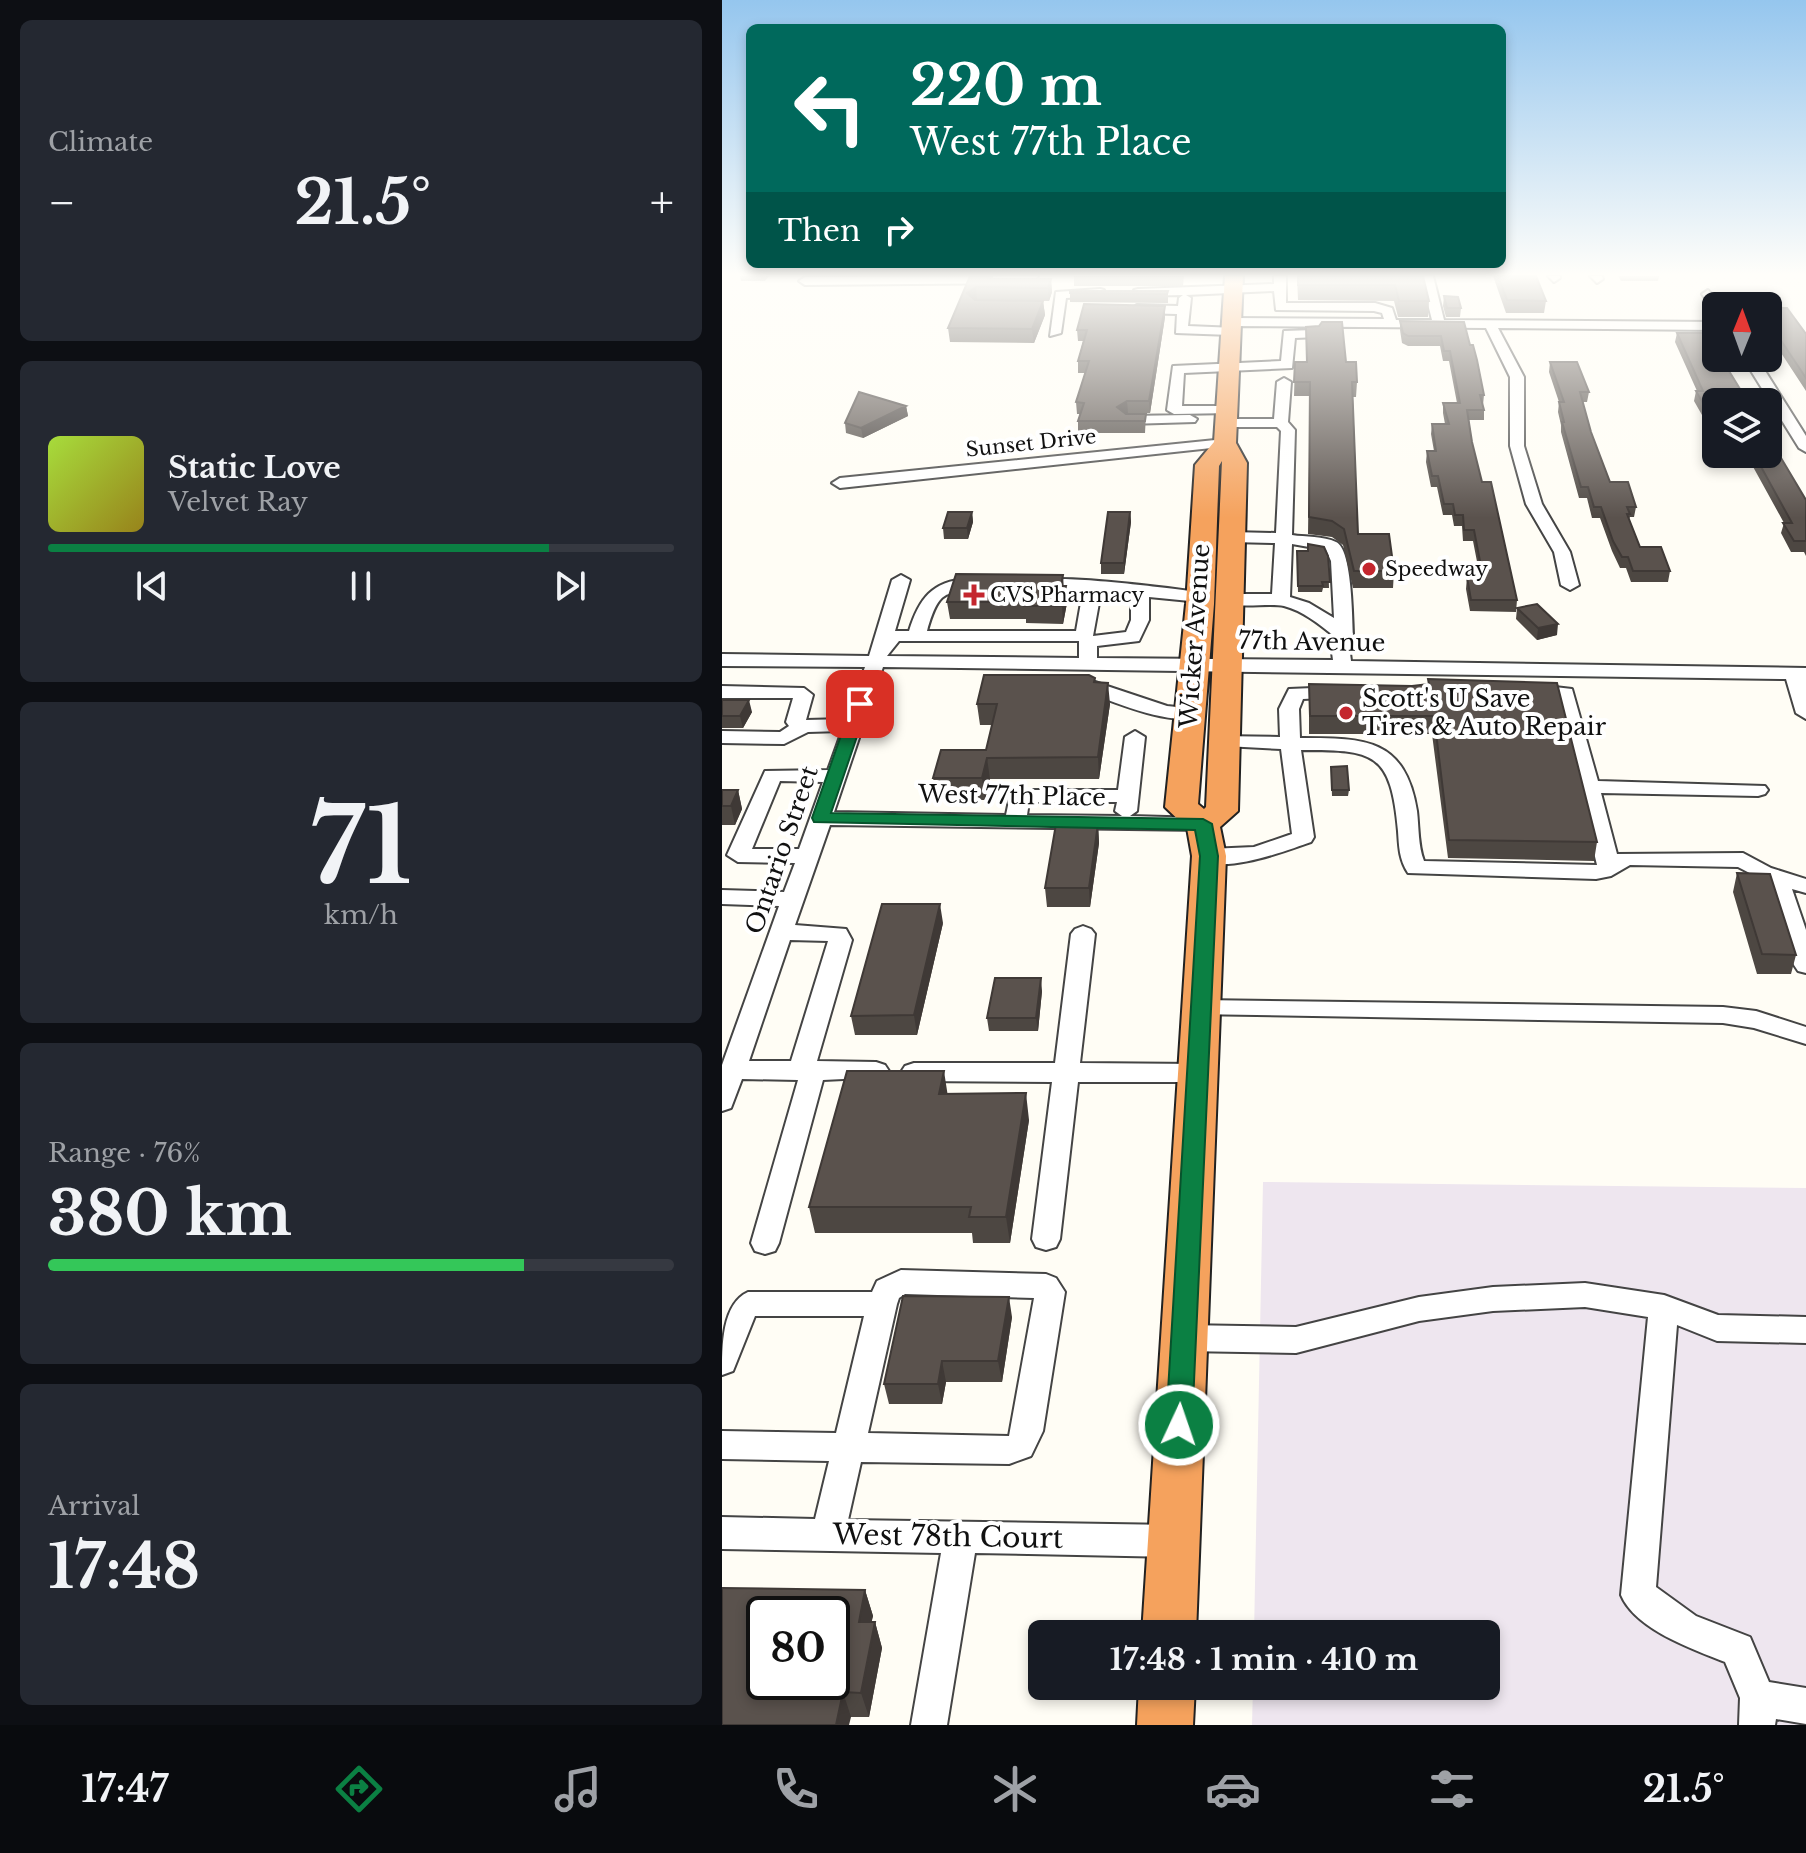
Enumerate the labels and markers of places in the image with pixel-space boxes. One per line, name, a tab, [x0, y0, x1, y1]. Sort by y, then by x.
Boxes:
place label: Speedway	[1385, 557, 1488, 581]
marker: Speedway	[1360, 560, 1378, 578]
place label: CVS Pharmacy	[990, 583, 1144, 607]
marker: CVS Pharmacy	[965, 586, 983, 604]
pin	[826, 670, 894, 738]
place label: Scott's U Save Tires & Auto Repair	[1362, 684, 1607, 741]
marker: Scott's U Save Tires & Auto Repair	[1337, 704, 1355, 722]

